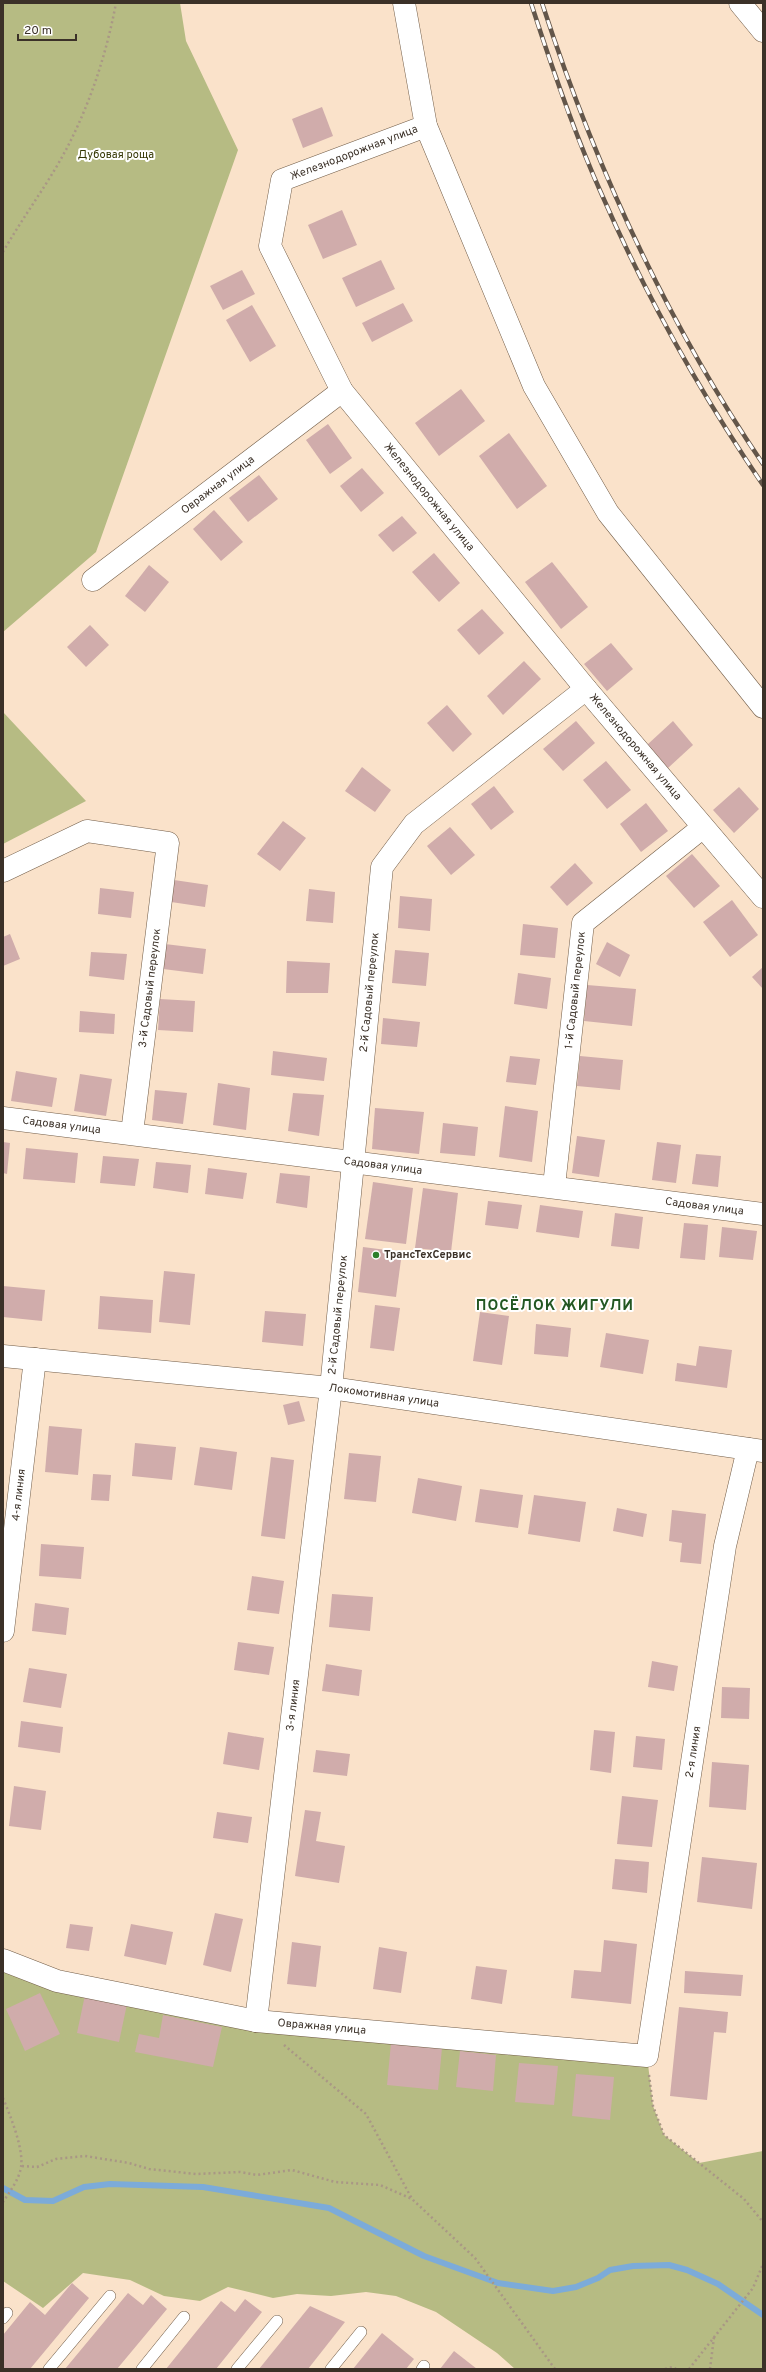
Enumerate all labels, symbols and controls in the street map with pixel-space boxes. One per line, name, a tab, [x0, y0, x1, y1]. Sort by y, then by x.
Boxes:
scale bar	[18, 16, 76, 42]
text: 20 m	[24, 23, 52, 39]
street label: Железнодорожная улица	[288, 122, 420, 184]
park label: Дубовая роща	[78, 148, 154, 162]
street label: Железнодорожная улица	[381, 440, 477, 554]
street label: Овражная улица	[178, 453, 258, 517]
street label: Железнодорожная улица	[586, 691, 685, 803]
street label: 3-й Садовый переулок	[136, 928, 164, 1048]
street label: 1-й Садовый переулок	[562, 931, 589, 1050]
street label: 2-й Садовый переулок	[357, 932, 383, 1053]
street label: Садовая улица	[21, 1113, 102, 1137]
street label: Садовая улица	[343, 1154, 423, 1178]
street label: Садовая улица	[664, 1195, 745, 1219]
place label: ТрансТехСервис	[384, 1248, 471, 1262]
marker: ТрансТехСервис	[371, 1250, 381, 1260]
street label: 2-й Садовый переулок	[325, 1254, 351, 1375]
district label: ПОСЁЛОК ЖИГУЛИ	[476, 1296, 634, 1316]
street label: Локомотивная улица	[328, 1381, 440, 1411]
street label: 4-я линия	[9, 1468, 29, 1522]
street label: 3-я линия	[283, 1679, 303, 1732]
street label: 2-я линия	[683, 1725, 704, 1779]
street label: Овражная улица	[277, 2016, 367, 2038]

